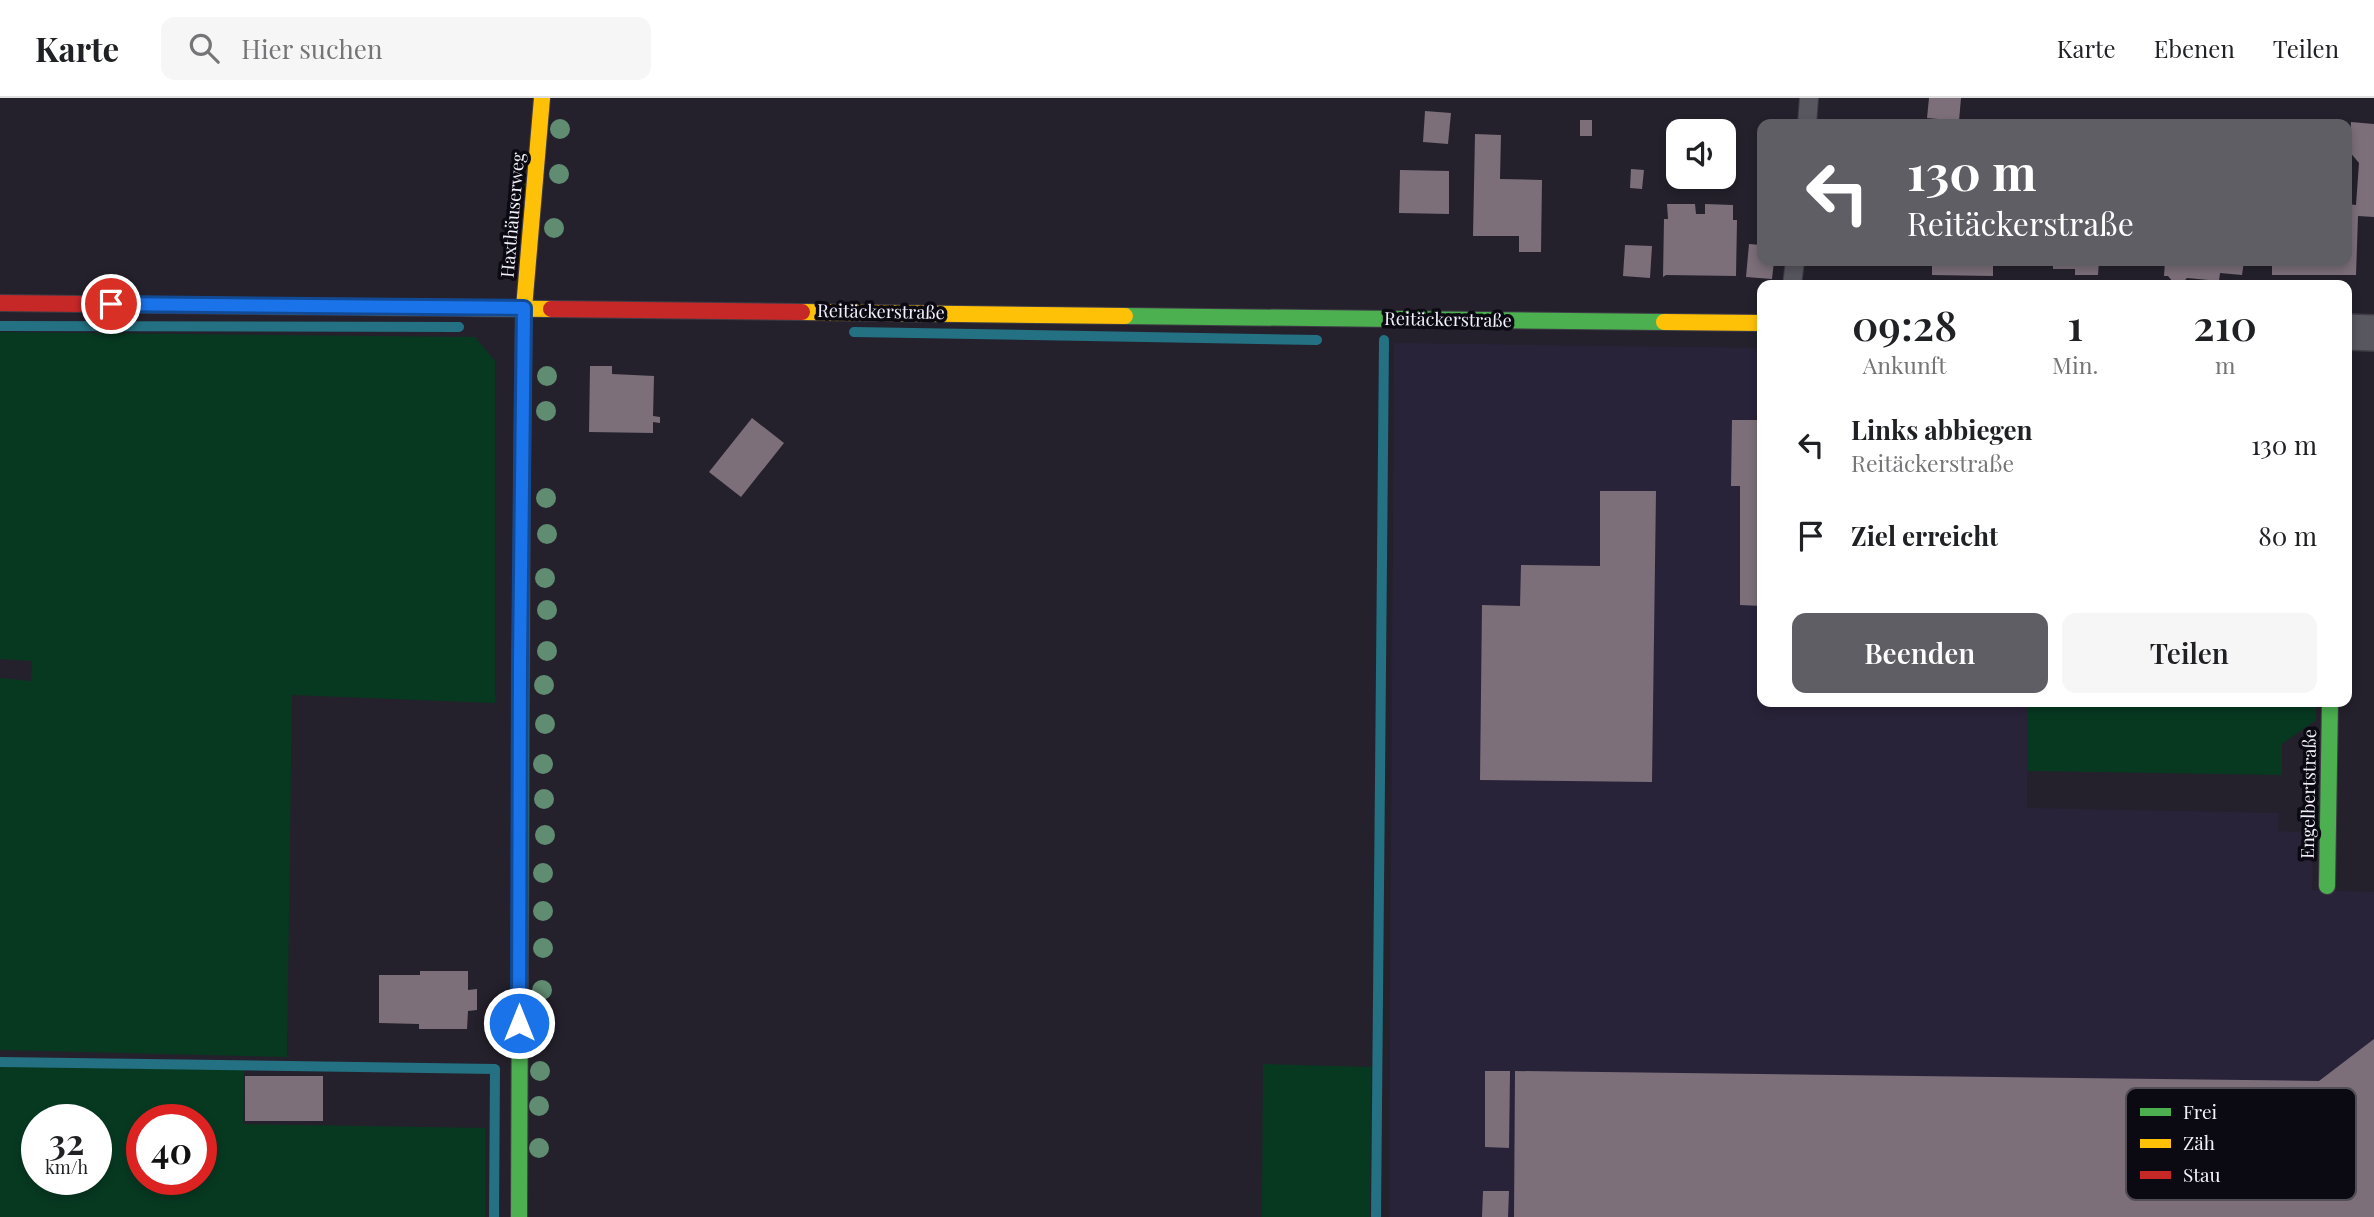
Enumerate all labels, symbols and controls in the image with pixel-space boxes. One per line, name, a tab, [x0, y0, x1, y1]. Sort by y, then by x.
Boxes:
search box	[161, 17, 651, 80]
text: Karte	[35, 26, 119, 70]
icon: search	[185, 29, 223, 67]
text: Hier suchen	[241, 31, 383, 66]
text: Karte	[2057, 32, 2116, 64]
text: Ebenen	[2154, 32, 2235, 64]
text: Teilen	[2273, 32, 2339, 64]
map controls	[1666, 119, 1736, 189]
button: sound	[1666, 119, 1736, 189]
text: 130 m	[1907, 138, 2037, 203]
icon: left	[1792, 147, 1883, 238]
street label: Haxthäuserweg	[495, 151, 529, 279]
text: Reitäckerstraße	[1907, 201, 2134, 244]
pin	[81, 274, 141, 334]
icon: arrive	[92, 285, 130, 323]
text: 09:28	[1852, 296, 1957, 352]
text: 1	[2067, 296, 2083, 352]
text: 210	[2193, 296, 2257, 352]
street label: Reitäckerstraße	[817, 298, 945, 324]
street label: Reitäckerstraße	[1384, 306, 1512, 332]
text: Ankunft	[1863, 349, 1946, 380]
text: Min.	[2052, 349, 2098, 380]
text: m	[2215, 349, 2235, 380]
text: Links abbiegen	[1851, 412, 2032, 447]
icon: left	[1792, 426, 1830, 464]
text: 130 m	[2251, 427, 2317, 462]
text: Reitäckerstraße	[1851, 447, 2014, 478]
icon: arrive	[1792, 517, 1830, 555]
text: Ziel erreicht	[1851, 518, 1998, 553]
text: 80 m	[2258, 518, 2317, 553]
button: Beenden	[1792, 613, 2048, 693]
button: Teilen	[2062, 613, 2317, 693]
street label: Engelbertstraße	[2295, 729, 2321, 859]
position arrow	[482, 986, 556, 1060]
legend	[2126, 1088, 2356, 1200]
text: Frei	[2183, 1098, 2218, 1124]
speed limit sign: 40	[126, 1104, 217, 1195]
text: 32	[49, 1117, 84, 1164]
text: Zäh	[2183, 1129, 2215, 1155]
text: km/h	[45, 1155, 88, 1179]
text: Stau	[2183, 1161, 2221, 1187]

